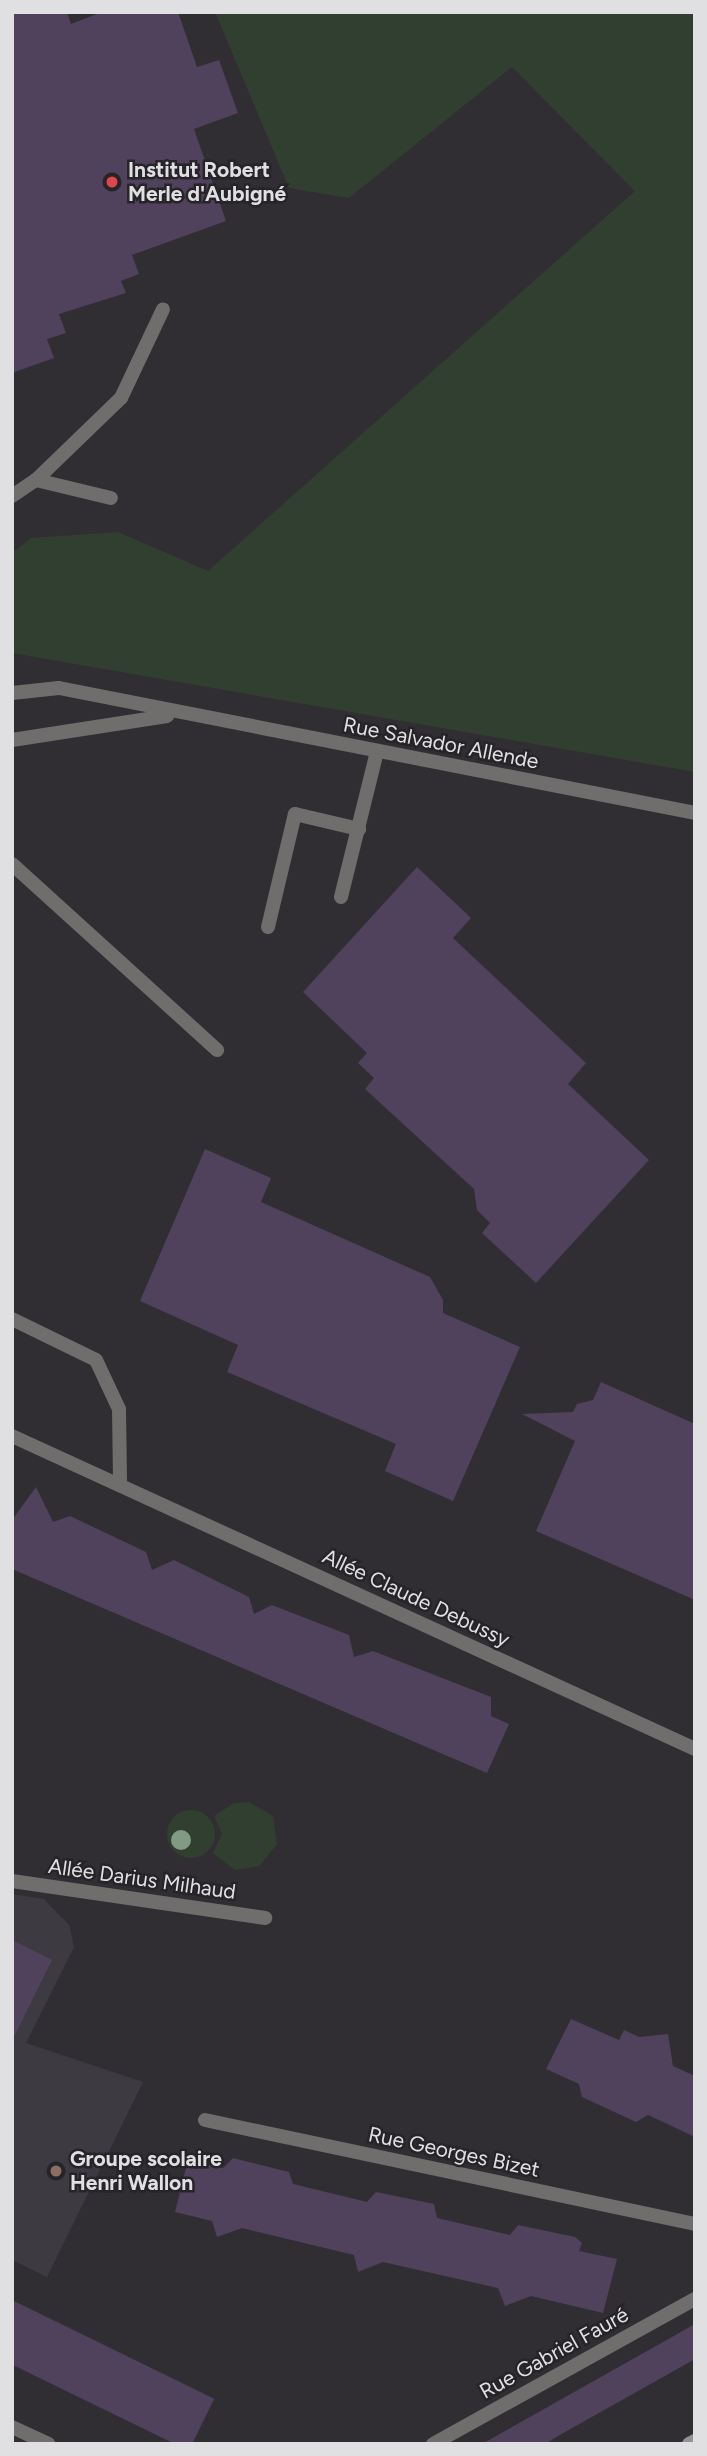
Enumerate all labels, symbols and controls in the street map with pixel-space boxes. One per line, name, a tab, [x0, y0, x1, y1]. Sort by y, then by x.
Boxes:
place label: Institut Robert Merle d'Aubigné	[128, 157, 286, 207]
marker: Institut Robert Merle d'Aubigné	[102, 172, 122, 192]
street label: Rue Salvador Allende	[341, 712, 541, 774]
street label: Allée Claude Debussy	[319, 1544, 513, 1652]
street label: Allée Darius Milhaud	[47, 1853, 237, 1905]
street label: Rue Georges Bizet	[366, 2122, 542, 2182]
place label: Groupe scolaire Henri Wallon	[70, 2146, 222, 2196]
marker: Groupe scolaire Henri Wallon	[48, 2163, 64, 2179]
street label: Rue Gabriel Fauré	[475, 2302, 633, 2404]

